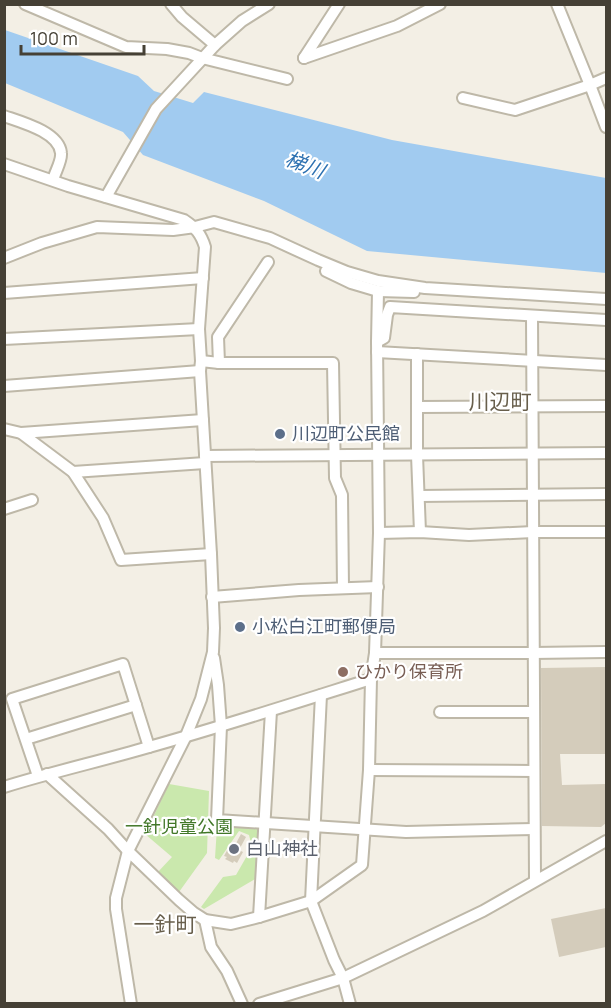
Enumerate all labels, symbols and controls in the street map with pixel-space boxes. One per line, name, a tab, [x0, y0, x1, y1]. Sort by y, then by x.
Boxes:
scale bar	[21, 18, 144, 56]
text: 100 m	[30, 26, 78, 50]
water label: 梯川	[282, 145, 331, 185]
district label: 川辺町	[469, 387, 532, 415]
place label: 川辺町公民館	[292, 421, 400, 445]
marker: 川辺町公民館	[273, 427, 287, 441]
place label: 小松白江町郵便局	[252, 614, 396, 638]
marker: 小松白江町郵便局	[233, 620, 247, 634]
place label: ひかり保育所	[355, 659, 463, 683]
marker: ひかり保育所	[336, 665, 350, 679]
park label: 一針児童公園	[125, 814, 233, 838]
place label: 白山神社	[246, 836, 318, 860]
marker: 白山神社	[227, 842, 241, 856]
district label: 一針町	[134, 910, 197, 938]

